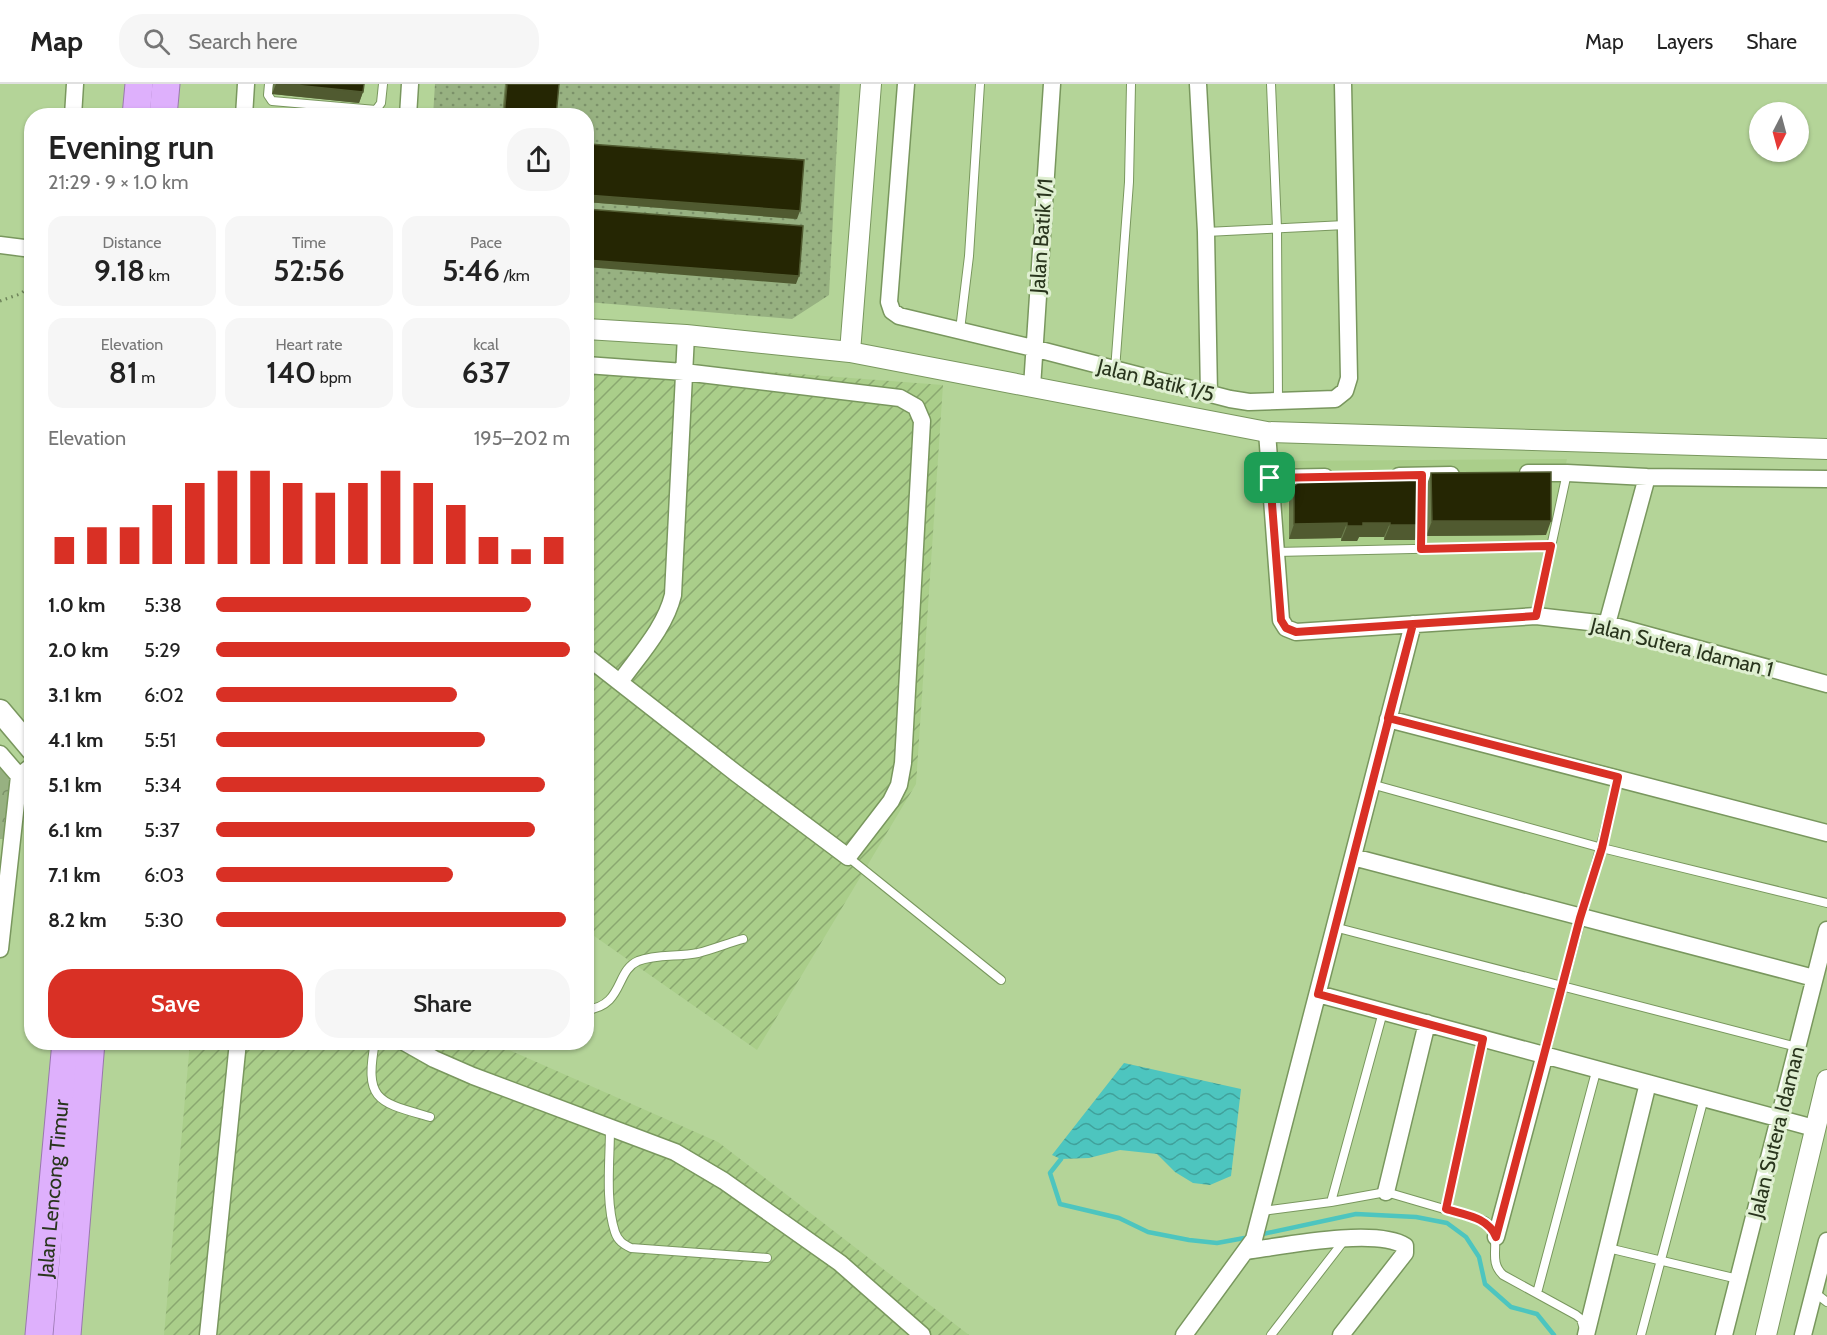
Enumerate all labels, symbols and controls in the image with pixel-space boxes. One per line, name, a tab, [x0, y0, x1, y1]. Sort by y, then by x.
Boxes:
search box	[119, 14, 539, 68]
text: Map	[30, 24, 83, 58]
icon: search	[140, 25, 173, 58]
text: Search here	[188, 28, 297, 55]
text: Map	[1585, 29, 1624, 54]
text: Layers	[1657, 29, 1713, 54]
text: Share	[1746, 29, 1797, 54]
north arrow	[1749, 102, 1809, 162]
map controls	[1749, 102, 1809, 162]
text: Evening run	[48, 127, 214, 167]
button: share	[507, 128, 570, 191]
text: 21:29 · 9 × 1.0 km	[48, 170, 189, 194]
street label: Jalan Batik 1/1	[1024, 178, 1057, 295]
text: Distance	[103, 233, 161, 252]
text: Time	[292, 233, 326, 252]
text: Pace	[470, 233, 502, 252]
text: 9.18	[94, 252, 145, 289]
text: 52:56	[273, 252, 345, 289]
text: 5:46	[442, 252, 500, 289]
text: km	[145, 266, 170, 285]
text: /km	[500, 266, 530, 285]
text: Elevation	[101, 335, 163, 354]
text: Heart rate	[276, 335, 342, 354]
text: kcal	[473, 335, 499, 354]
street label: Jalan Batik 1/5	[1094, 353, 1217, 407]
text: 81	[109, 354, 138, 391]
text: 140	[266, 354, 316, 391]
text: 637	[462, 354, 510, 391]
text: m	[138, 368, 155, 387]
text: bpm	[316, 368, 352, 387]
text: Elevation	[48, 426, 126, 450]
text: 195–202 m	[474, 426, 570, 450]
pin	[1244, 452, 1295, 503]
icon: arrive	[1253, 461, 1286, 494]
text: 1.0 km	[48, 593, 105, 617]
text: 5:38	[144, 593, 182, 617]
street label: Jalan Sutera Idaman 1	[1587, 612, 1776, 682]
text: 2.0 km	[48, 638, 109, 662]
text: 5:29	[144, 638, 181, 662]
text: 3.1 km	[48, 683, 102, 707]
text: 6:02	[144, 683, 184, 707]
text: 4.1 km	[48, 728, 103, 752]
text: 5:51	[144, 728, 176, 752]
text: 5.1 km	[48, 773, 102, 797]
text: 5:34	[144, 773, 181, 797]
text: 6.1 km	[48, 818, 102, 842]
text: 5:37	[144, 818, 180, 842]
text: 7.1 km	[48, 863, 101, 887]
text: 6:03	[144, 863, 184, 887]
text: 8.2 km	[48, 908, 107, 932]
text: 5:30	[144, 908, 184, 932]
button: Save	[48, 969, 303, 1038]
button: Share	[315, 969, 570, 1038]
street label: Jalan Sutera Idaman	[1742, 1044, 1809, 1221]
street label: Jalan Lencong Timur	[32, 1098, 73, 1280]

